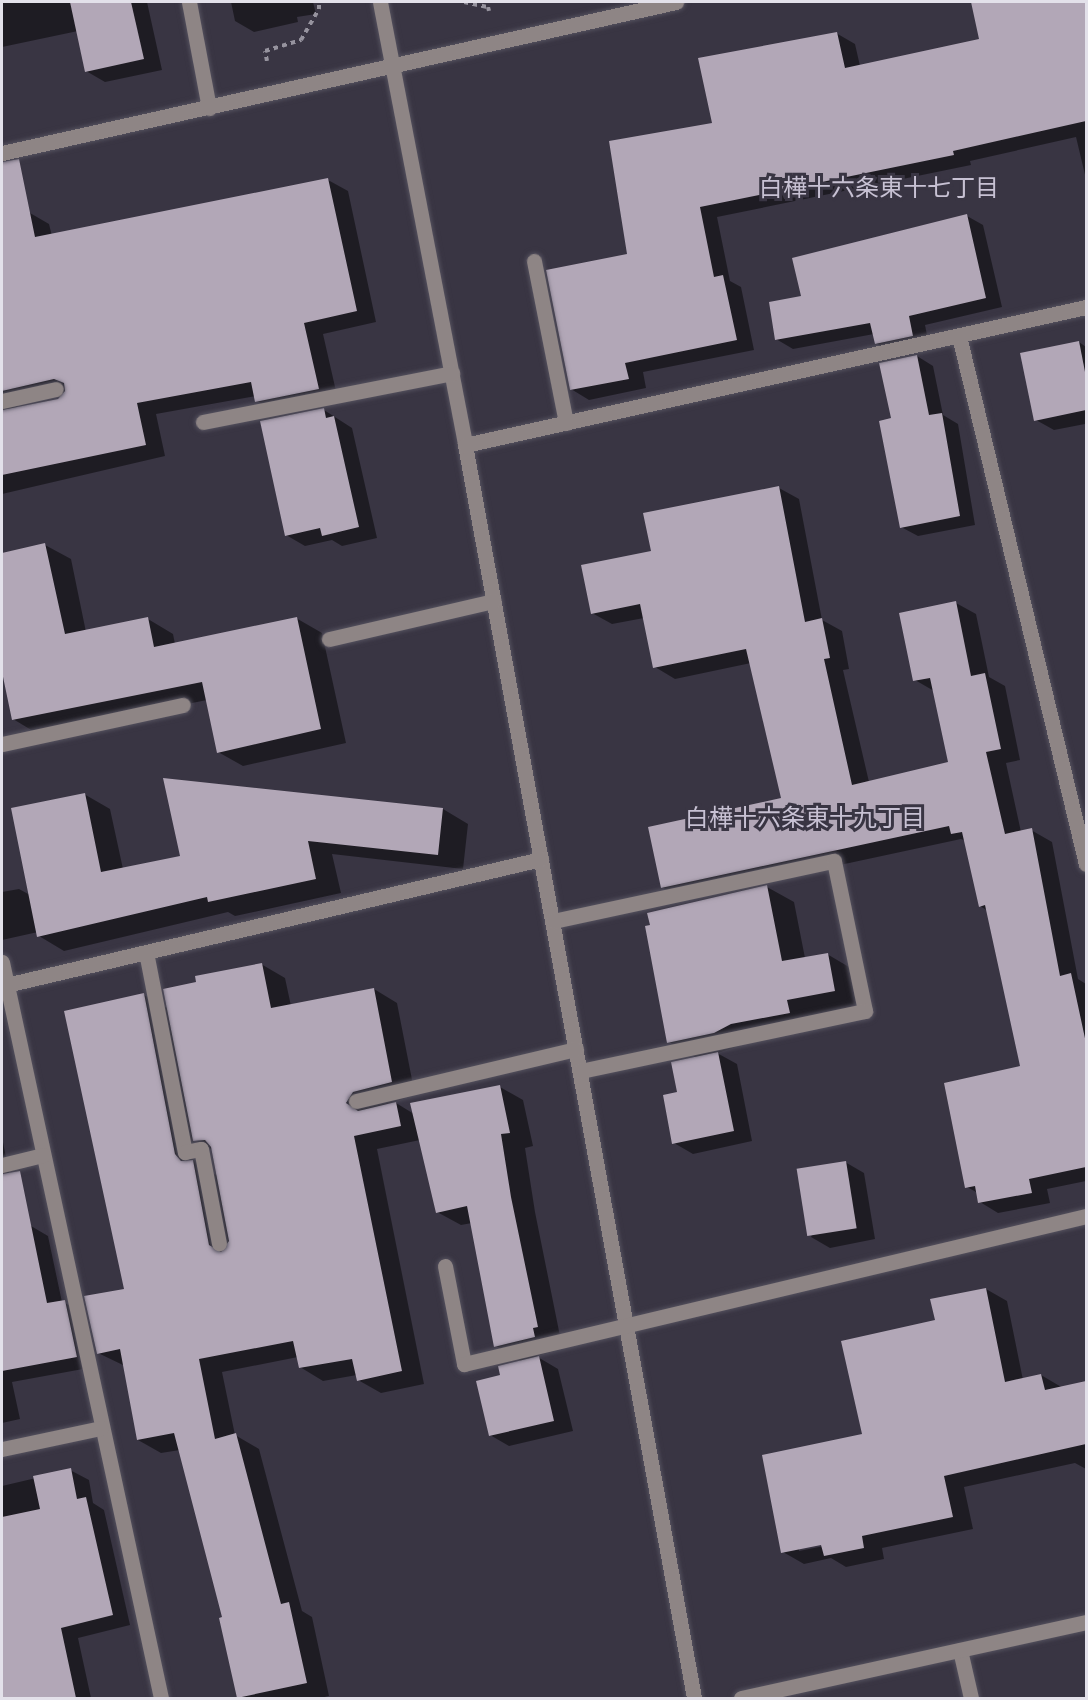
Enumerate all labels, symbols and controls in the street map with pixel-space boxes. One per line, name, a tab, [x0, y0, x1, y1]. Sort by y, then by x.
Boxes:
district label: 白樺十六条東十七丁目	[759, 173, 999, 201]
district label: 白樺十六条東十九丁目	[685, 803, 925, 831]

